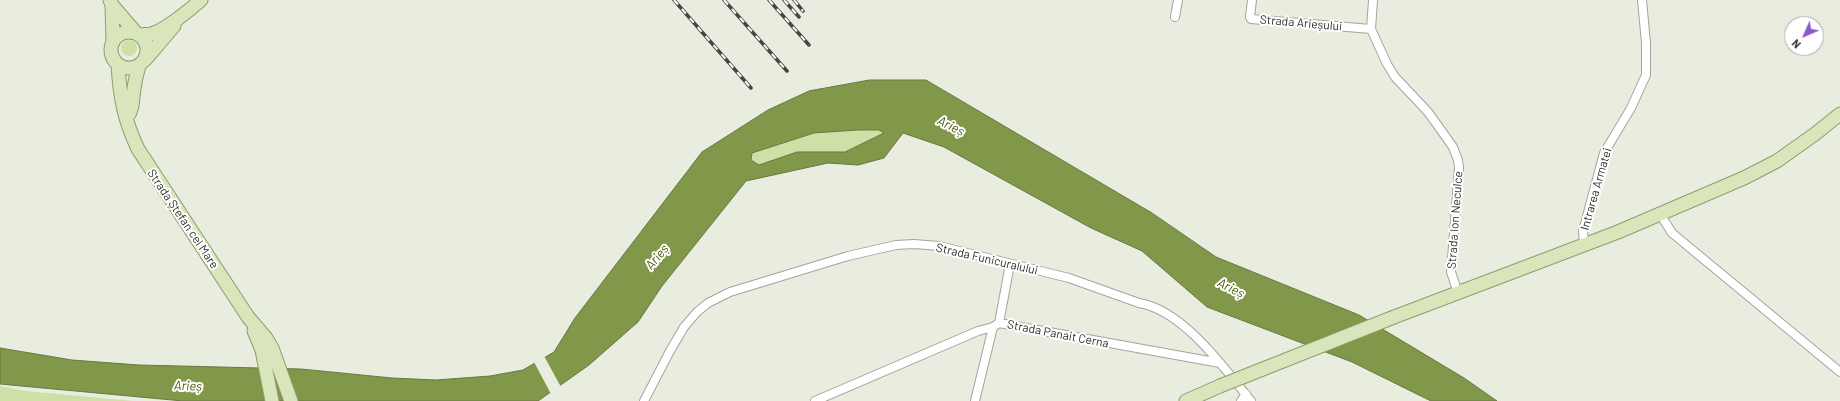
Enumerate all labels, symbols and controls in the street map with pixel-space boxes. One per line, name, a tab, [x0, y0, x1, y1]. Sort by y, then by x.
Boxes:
street label: Strada Arieșului	[1259, 12, 1343, 34]
north arrow	[1784, 16, 1824, 56]
text: N	[1789, 37, 1803, 51]
water label: Arieș	[935, 113, 967, 139]
street label: Intrarea Armatei	[1577, 146, 1615, 232]
street label: Strada Ștefan cel Mare	[144, 167, 222, 271]
street label: Strada Ion Neculce	[1444, 171, 1466, 269]
street label: Strada Funicuralului	[935, 240, 1039, 278]
water label: Arieș	[642, 241, 672, 273]
water label: Arieș	[1215, 275, 1247, 301]
street label: Strada Panait Cerna	[1006, 317, 1110, 351]
water label: Arieș	[174, 378, 202, 394]

